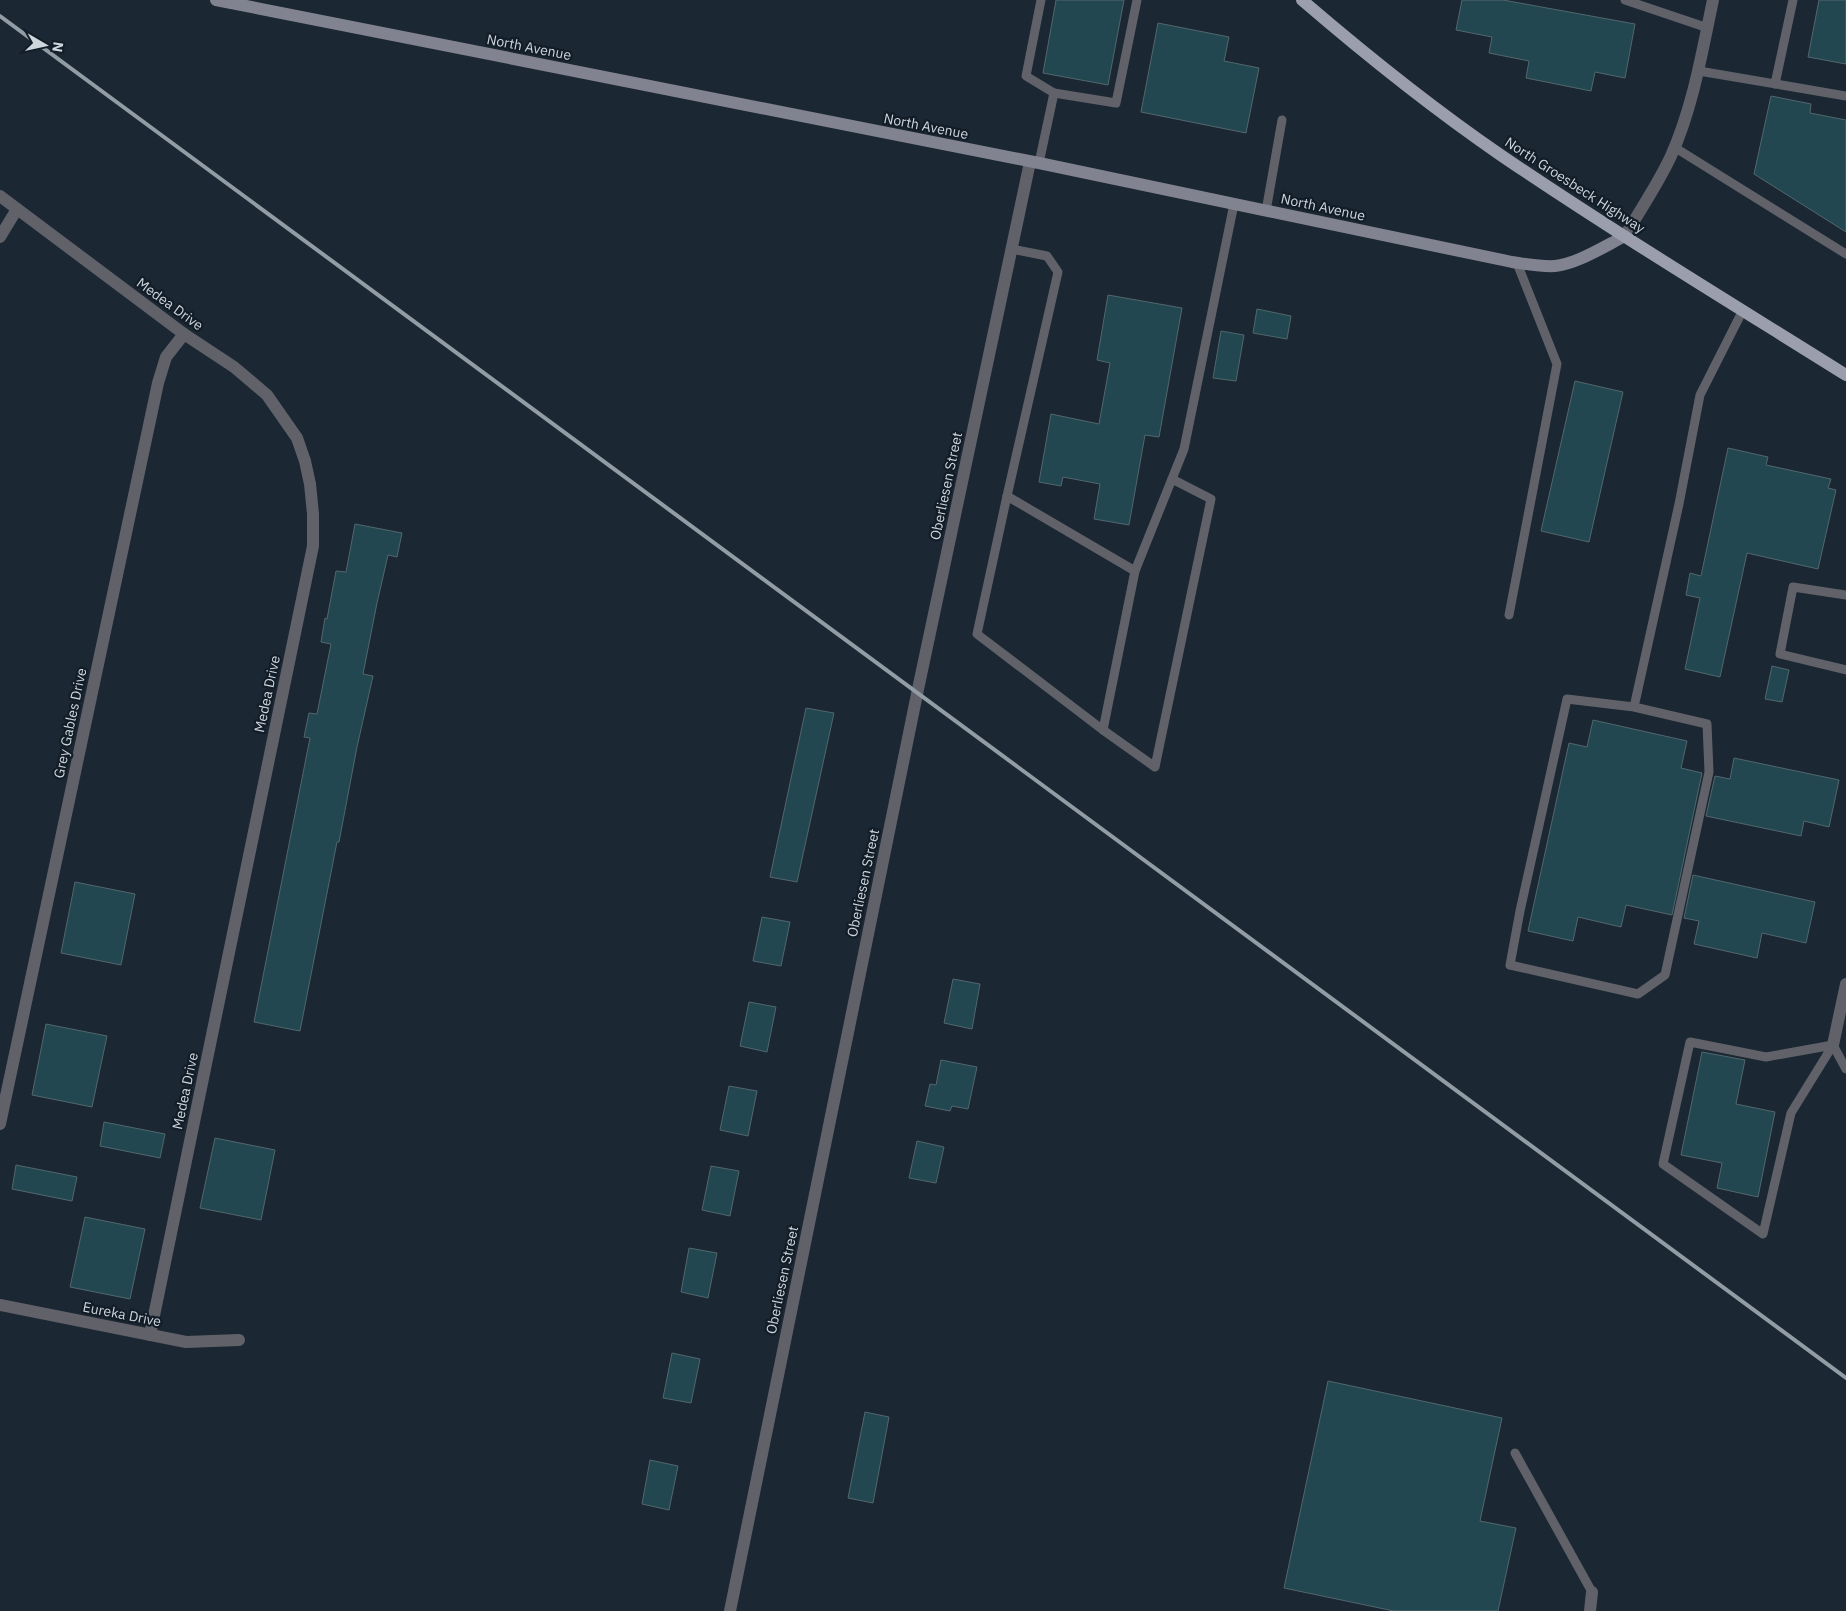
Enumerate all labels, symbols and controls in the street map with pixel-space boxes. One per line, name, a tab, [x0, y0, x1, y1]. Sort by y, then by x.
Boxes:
north arrow	[20, 20, 70, 70]
street label: North Avenue	[485, 30, 573, 64]
text: N	[48, 41, 68, 53]
street label: North Avenue	[882, 109, 970, 143]
street label: North Groesbeck Highway	[1502, 133, 1648, 237]
street label: North Avenue	[1279, 189, 1367, 225]
street label: Medea Drive	[133, 274, 207, 334]
street label: Oberliesen Street	[926, 430, 966, 542]
street label: Medea Drive	[250, 654, 284, 734]
street label: Grey Gables Drive	[50, 666, 91, 780]
street label: Oberliesen Street	[843, 827, 883, 939]
street label: Medea Drive	[168, 1051, 202, 1131]
street label: Oberliesen Street	[762, 1224, 802, 1336]
street label: Eureka Drive	[81, 1298, 163, 1330]

